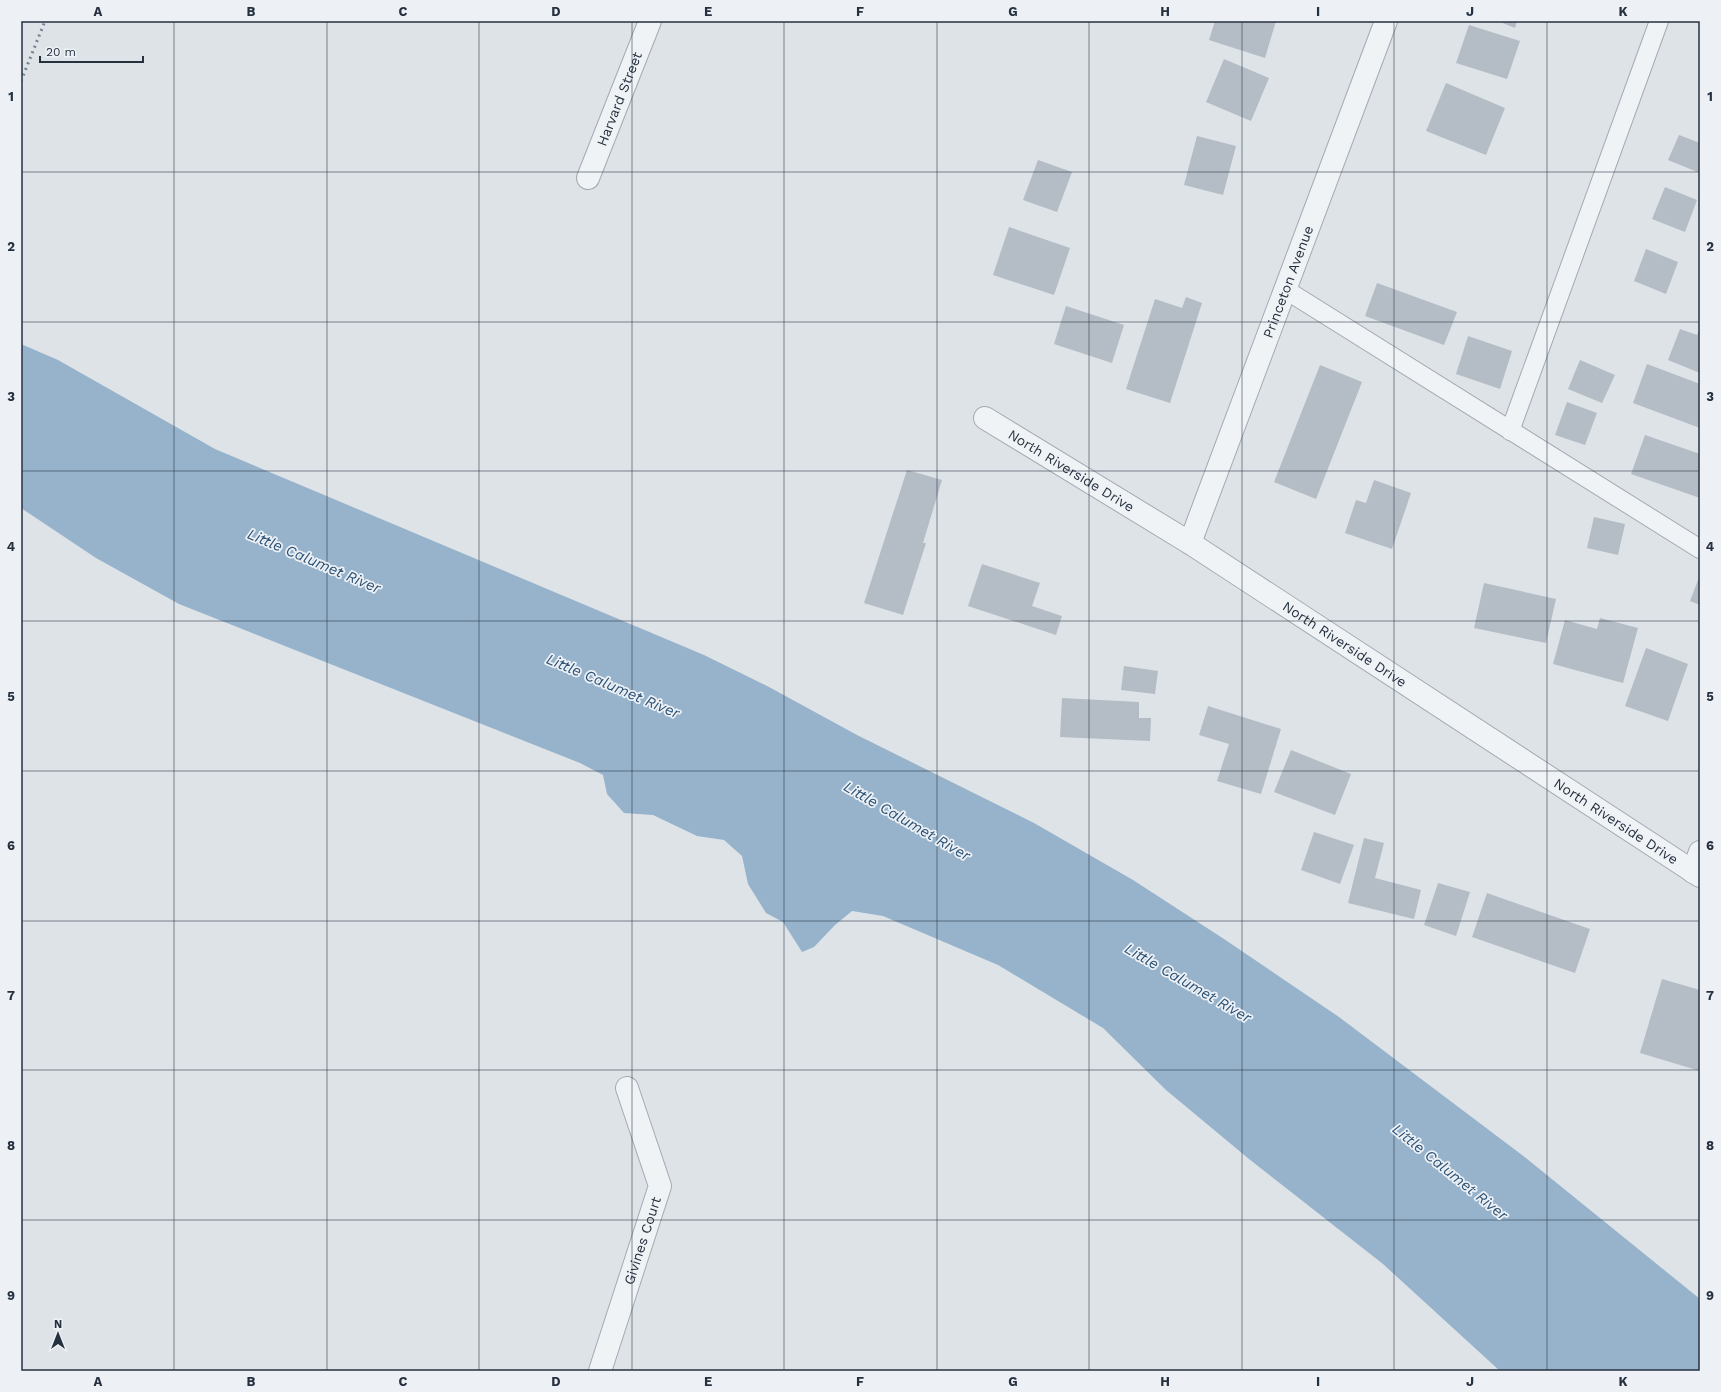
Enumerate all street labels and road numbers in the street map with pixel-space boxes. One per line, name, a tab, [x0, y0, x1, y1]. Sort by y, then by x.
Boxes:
street label: Harvard Street	[593, 49, 645, 148]
street label: Princeton Avenue	[1260, 223, 1316, 340]
street label: North Riverside Drive	[1005, 426, 1137, 515]
street label: North Riverside Drive	[1280, 598, 1410, 690]
street label: North Riverside Drive	[1551, 775, 1681, 867]
street label: Givines Court	[621, 1195, 664, 1287]

